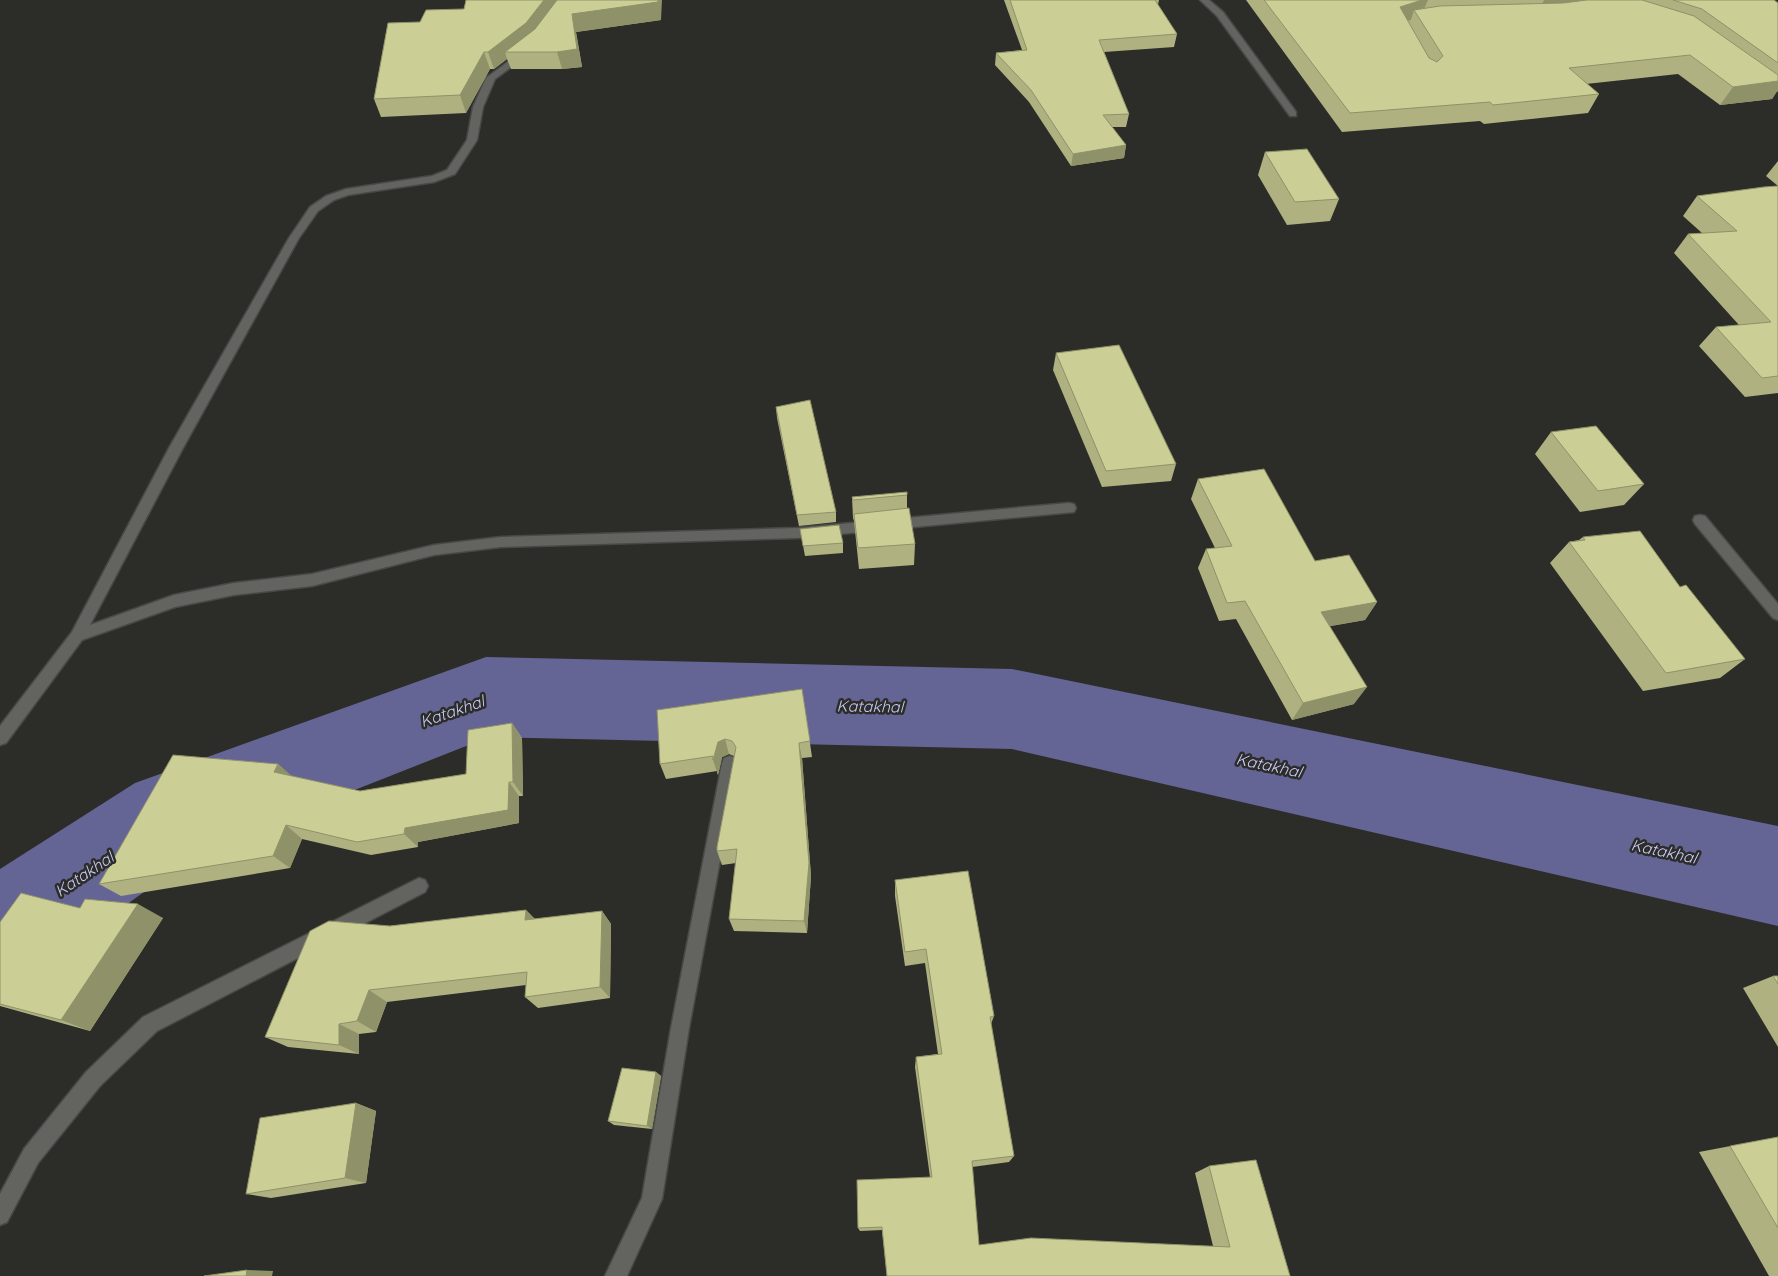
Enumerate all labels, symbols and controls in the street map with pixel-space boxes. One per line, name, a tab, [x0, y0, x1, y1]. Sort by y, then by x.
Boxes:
water label: Katakhal	[417, 690, 489, 731]
water label: Katakhal	[837, 695, 906, 717]
water label: Katakhal	[1234, 748, 1306, 782]
water label: Katakhal	[1629, 834, 1701, 868]
water label: Katakhal	[51, 846, 119, 901]

